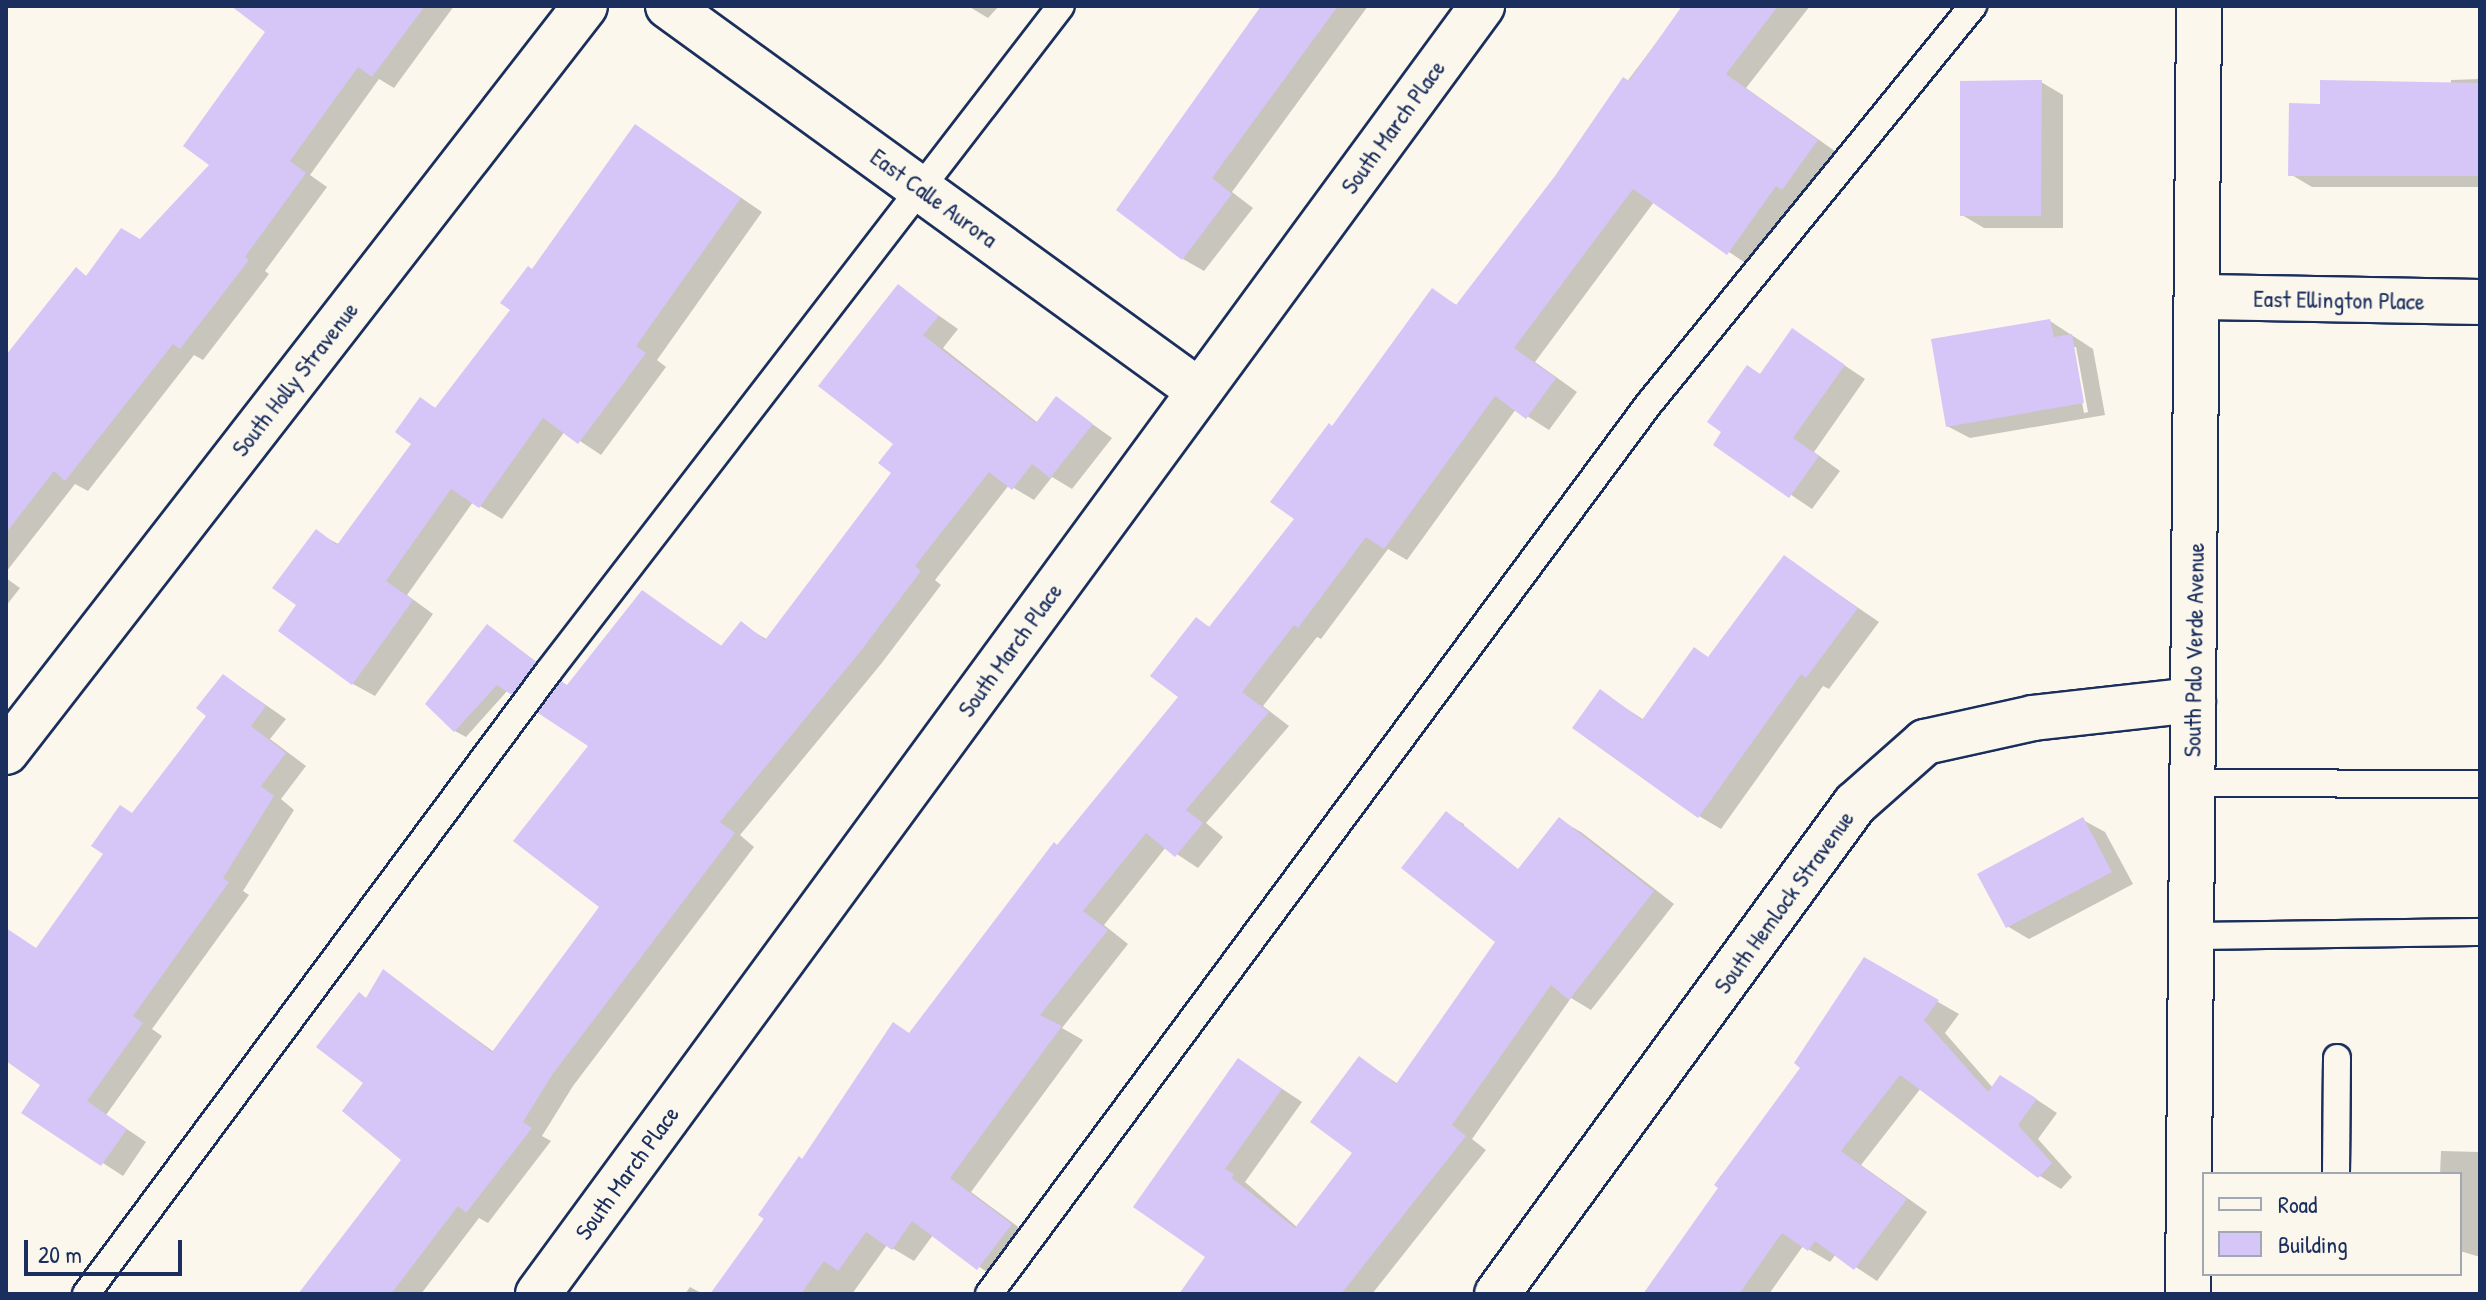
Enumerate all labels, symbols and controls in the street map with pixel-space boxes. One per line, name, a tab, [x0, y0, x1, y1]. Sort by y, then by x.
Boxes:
street label: South March Place	[1335, 55, 1451, 199]
street label: East Calle Aurora	[865, 142, 1003, 254]
street label: East Ellington Place	[2253, 284, 2425, 316]
street label: South Holly Stravenue	[226, 296, 364, 462]
street label: South Palo Verde Avenue	[2178, 543, 2210, 757]
street label: South March Place	[952, 578, 1068, 722]
street label: South Hemlock Stravenue	[1708, 805, 1860, 999]
street label: South March Place	[569, 1101, 685, 1245]
legend	[2202, 1172, 2462, 1276]
text: Road	[2278, 1188, 2317, 1220]
scale bar	[28, 1224, 186, 1274]
text: Building	[2278, 1228, 2348, 1260]
text: 20 m	[38, 1238, 82, 1270]

